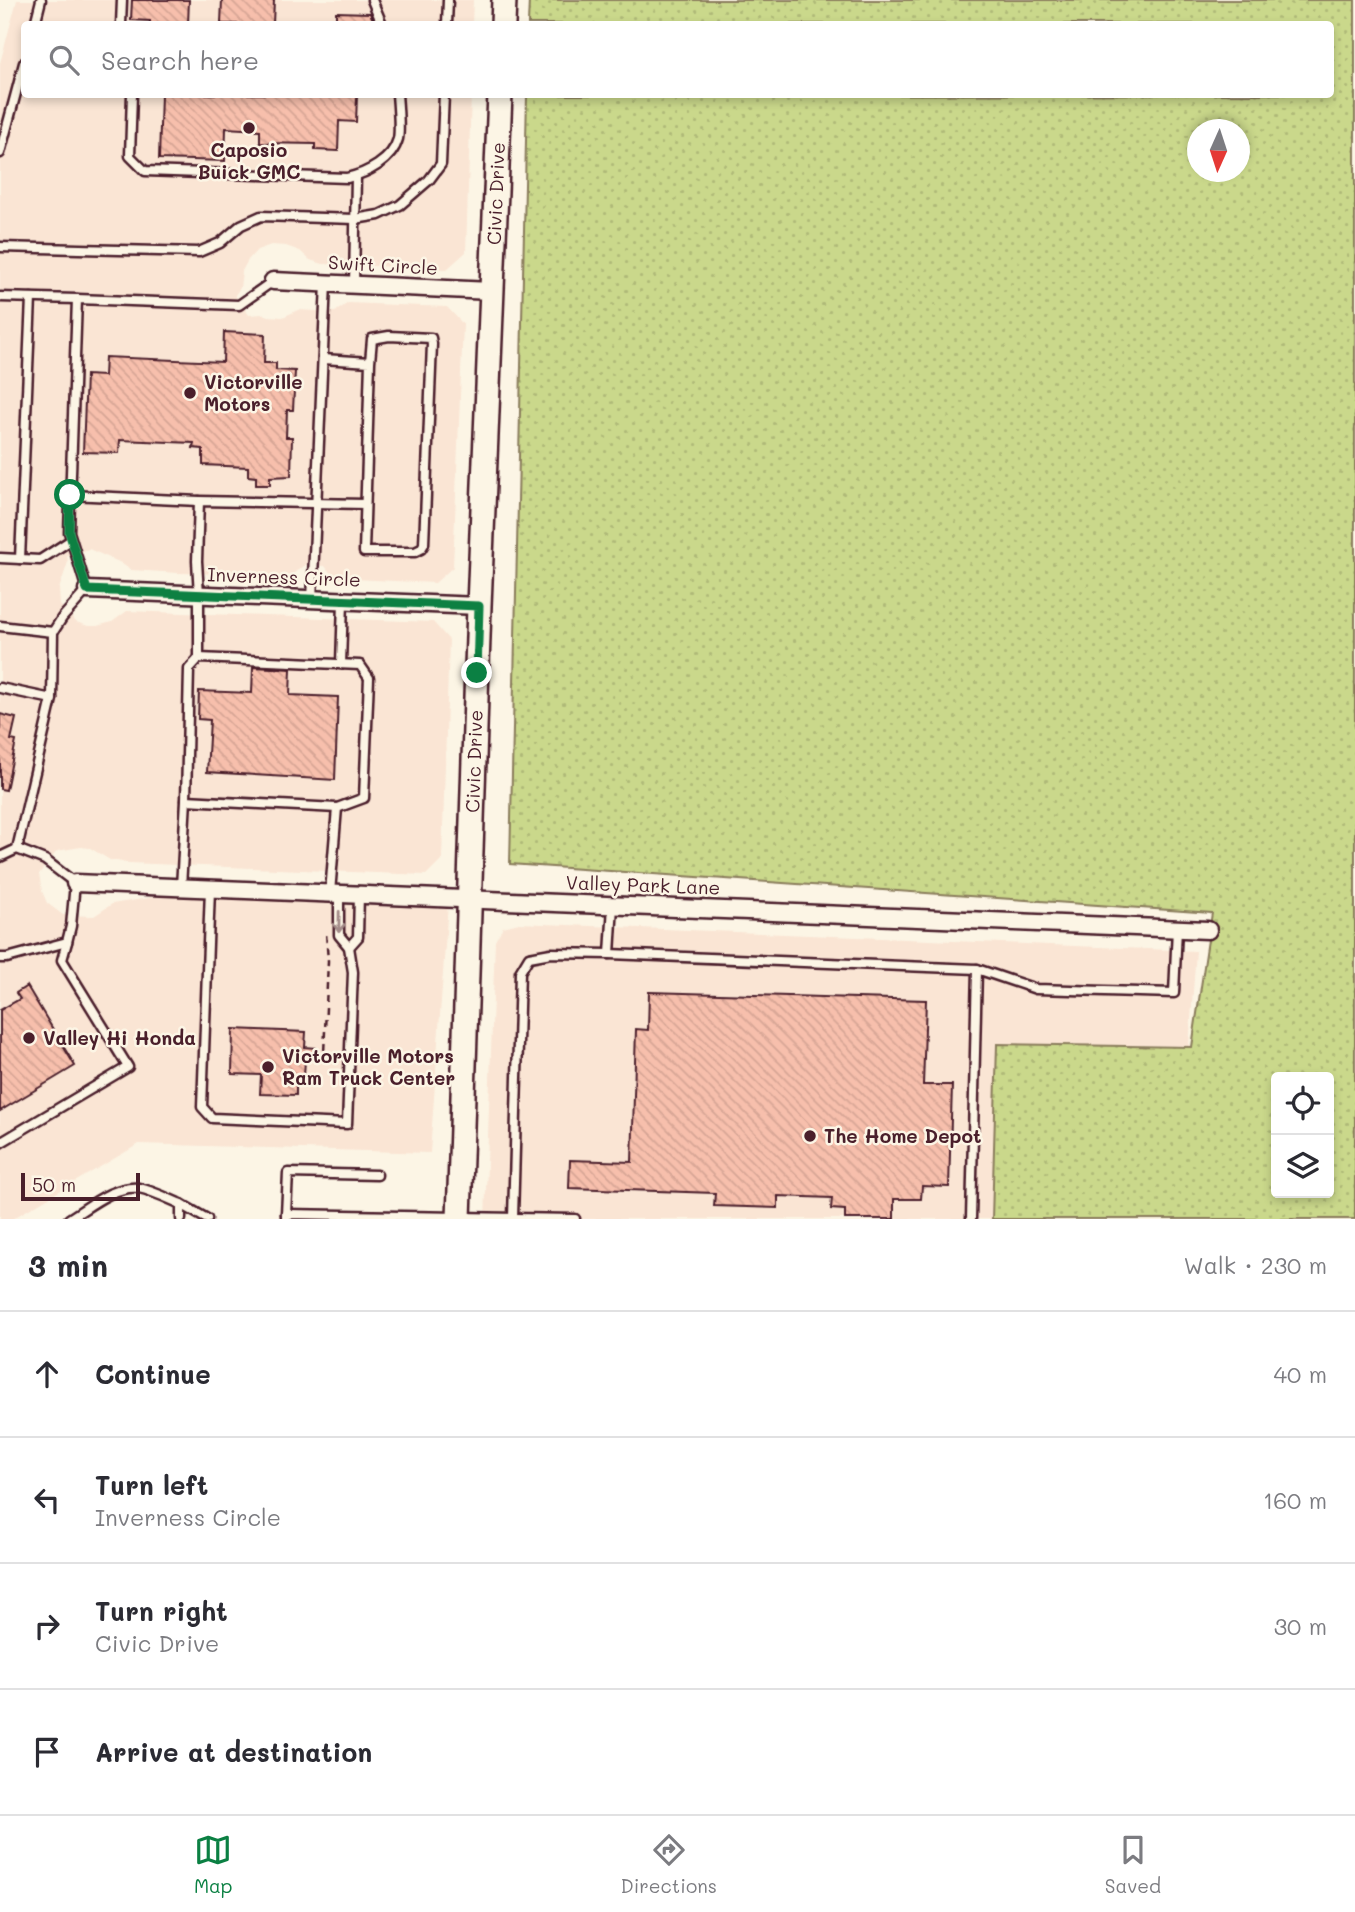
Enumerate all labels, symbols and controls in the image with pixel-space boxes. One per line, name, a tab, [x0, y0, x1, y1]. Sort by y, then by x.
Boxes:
search box	[21, 21, 1334, 98]
icon: search	[45, 41, 83, 79]
text: Search here	[101, 43, 259, 77]
north arrow	[1187, 119, 1250, 182]
marker: Caposio Buick GMC	[241, 120, 257, 136]
place label: Caposio Buick GMC	[198, 137, 300, 184]
street label: Civic Drive	[481, 142, 510, 246]
street label: Swift Circle	[328, 249, 438, 280]
place label: Victorville Motors	[204, 369, 303, 416]
marker: Victorville Motors	[182, 385, 198, 401]
route start	[54, 479, 85, 510]
street label: Inverness Circle	[207, 561, 361, 592]
route end	[461, 657, 492, 688]
street label: Civic Drive	[459, 709, 488, 813]
street label: Valley Park Lane	[565, 869, 721, 900]
one-way arrow	[332, 910, 346, 933]
place label: Valley Hi Honda	[43, 1025, 196, 1050]
marker: Valley Hi Honda	[21, 1030, 37, 1046]
place label: Victorville Motors Ram Truck Center	[282, 1043, 455, 1090]
marker: Victorville Motors Ram Truck Center	[260, 1059, 276, 1075]
map controls	[1271, 1072, 1334, 1198]
button: locate	[1271, 1072, 1334, 1135]
place label: The Home Depot	[824, 1123, 981, 1148]
marker: The Home Depot	[802, 1128, 818, 1144]
button: layers	[1271, 1135, 1334, 1198]
scale bar	[21, 1170, 140, 1202]
text: 50 m	[32, 1172, 76, 1197]
text: 3 min	[28, 1245, 108, 1285]
text: Walk · 230 m	[1184, 1250, 1327, 1280]
icon: ahead	[28, 1355, 66, 1393]
text: Continue	[95, 1357, 211, 1391]
text: 40 m	[1274, 1359, 1327, 1389]
text: Turn left	[95, 1468, 208, 1502]
icon: left	[28, 1481, 66, 1519]
text: 160 m	[1263, 1485, 1327, 1515]
text: Inverness Circle	[95, 1502, 281, 1532]
text: Turn right	[95, 1594, 228, 1628]
icon: right	[28, 1607, 66, 1645]
text: 30 m	[1274, 1611, 1327, 1641]
text: Civic Drive	[95, 1628, 219, 1658]
icon: arrive	[28, 1733, 66, 1771]
text: Arrive at destination	[95, 1735, 372, 1769]
tab: Map	[194, 1831, 233, 1898]
tab: Directions	[620, 1831, 717, 1898]
tab: Saved	[1105, 1831, 1161, 1898]

